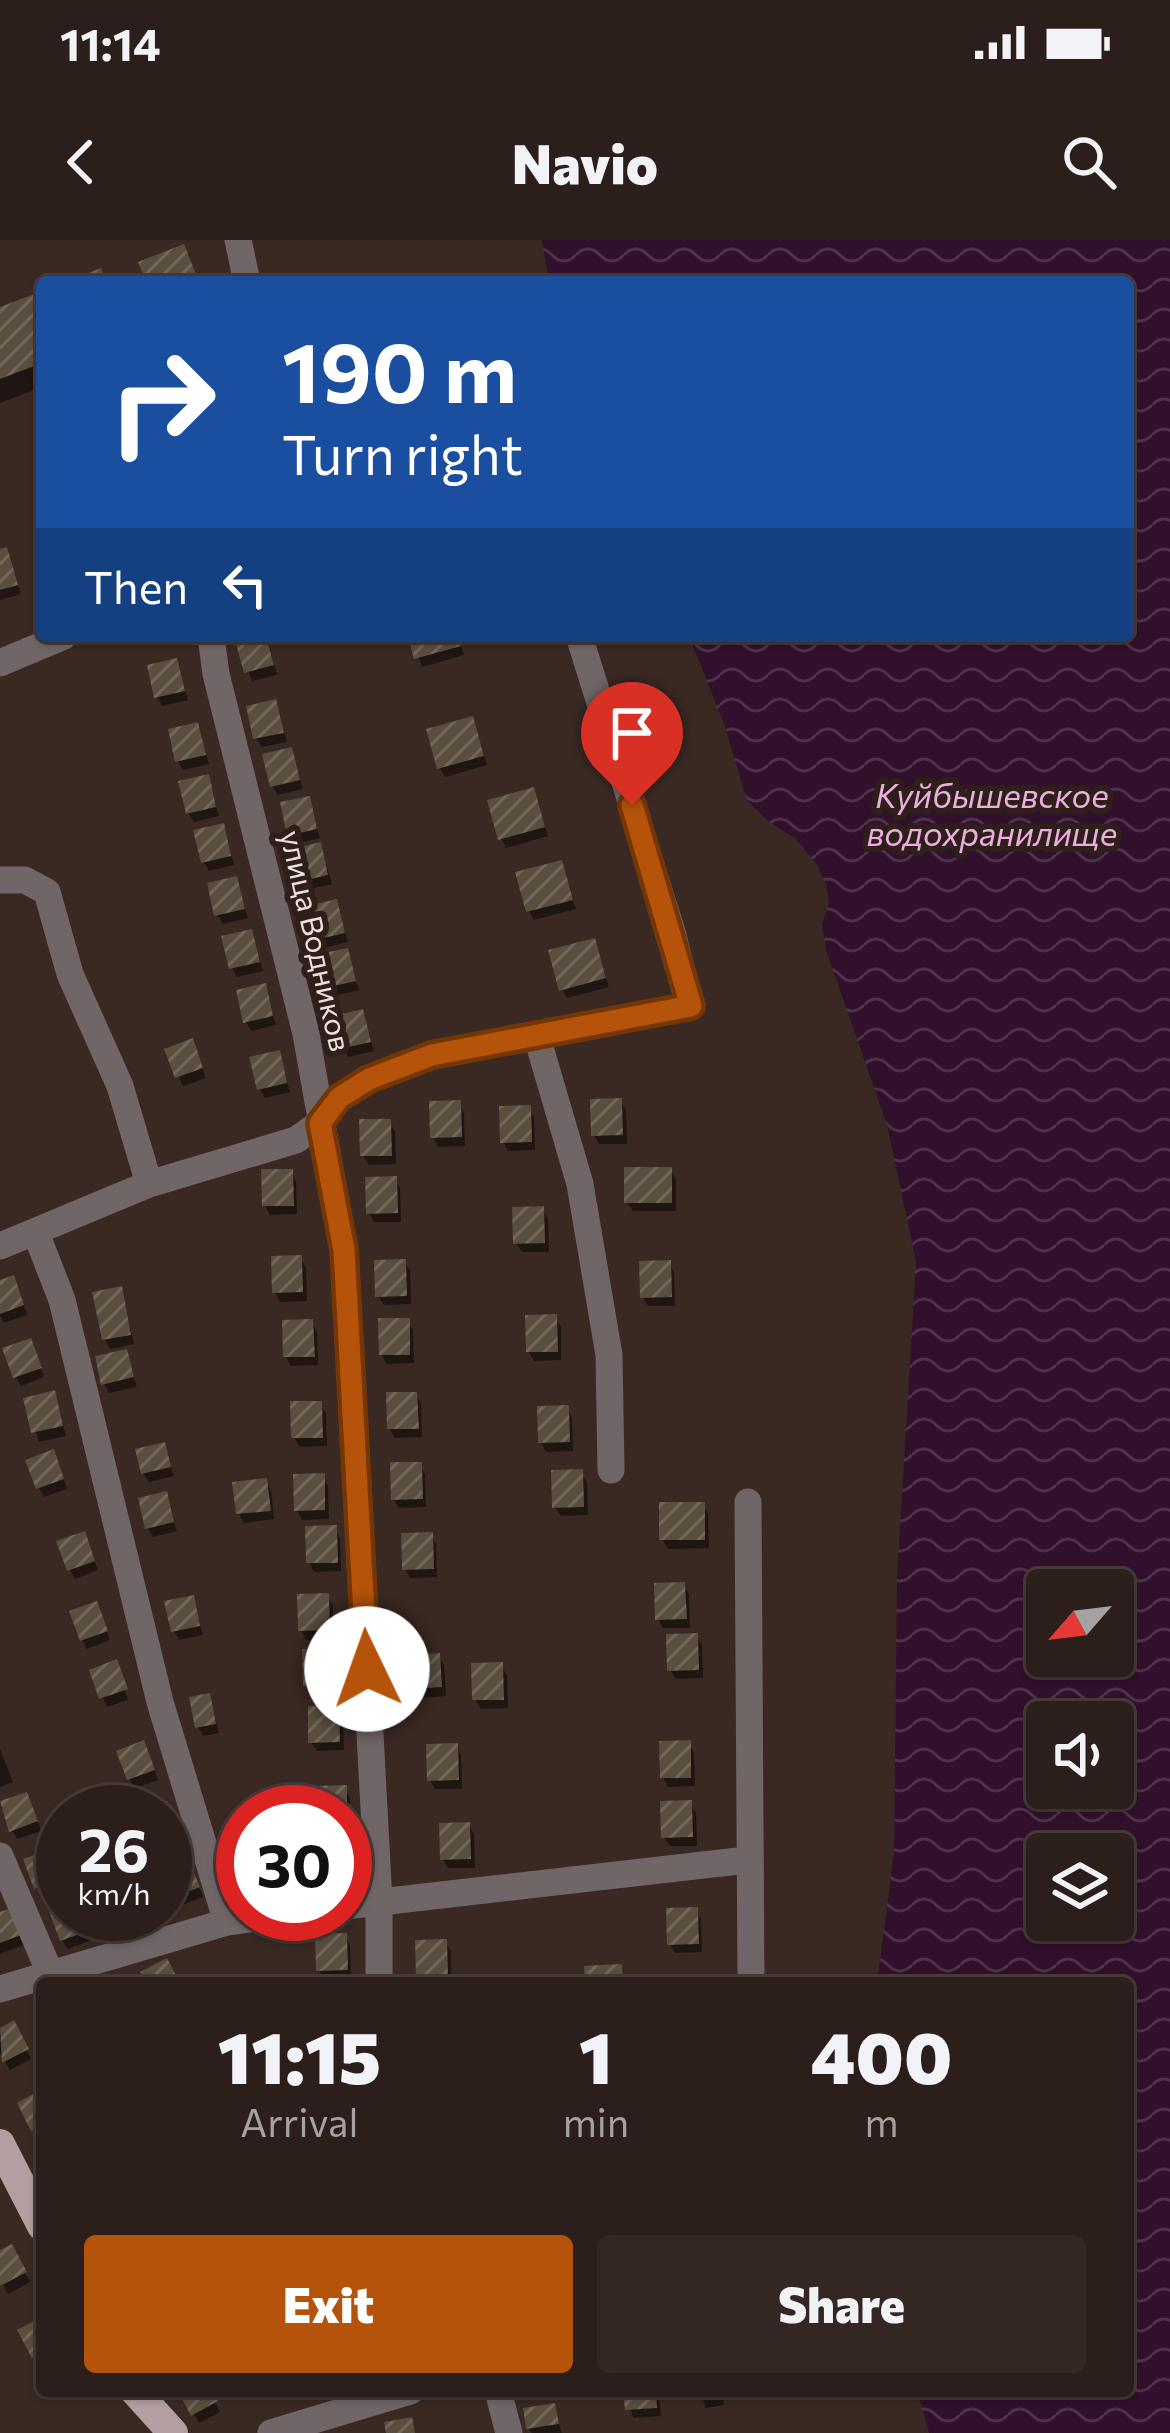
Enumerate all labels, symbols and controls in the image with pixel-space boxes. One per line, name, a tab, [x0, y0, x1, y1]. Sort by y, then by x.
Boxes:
text: 11:14	[60, 15, 161, 70]
icon: back	[48, 129, 114, 195]
text: Navio	[512, 129, 658, 195]
icon: search	[1056, 129, 1122, 195]
text: 190 m	[282, 318, 517, 420]
icon: right	[84, 324, 240, 480]
text: Turn right	[282, 420, 523, 486]
icon: left	[212, 552, 278, 618]
text: Then	[84, 558, 188, 613]
pin	[581, 682, 683, 805]
icon: arrive	[599, 700, 665, 766]
water label: Куйбышевское водохранилище	[867, 774, 1117, 853]
street label: улица Водников	[274, 826, 361, 1055]
north arrow	[1026, 1569, 1134, 1677]
map controls	[1026, 1569, 1134, 1941]
position arrow	[304, 1606, 430, 1732]
button: sound	[1026, 1701, 1134, 1809]
speed limit sign: 30	[216, 1785, 372, 1941]
text: 26	[79, 1811, 149, 1884]
button: layers	[1026, 1833, 1134, 1941]
text: km/h	[78, 1874, 150, 1911]
text: 11:15	[218, 2011, 381, 2099]
text: 1	[579, 2011, 613, 2099]
text: 400	[811, 2011, 952, 2099]
text: Arrival	[240, 2097, 358, 2145]
text: min	[563, 2097, 629, 2145]
text: m	[865, 2097, 899, 2145]
button: Exit	[84, 2235, 573, 2373]
button: Share	[597, 2235, 1086, 2373]

